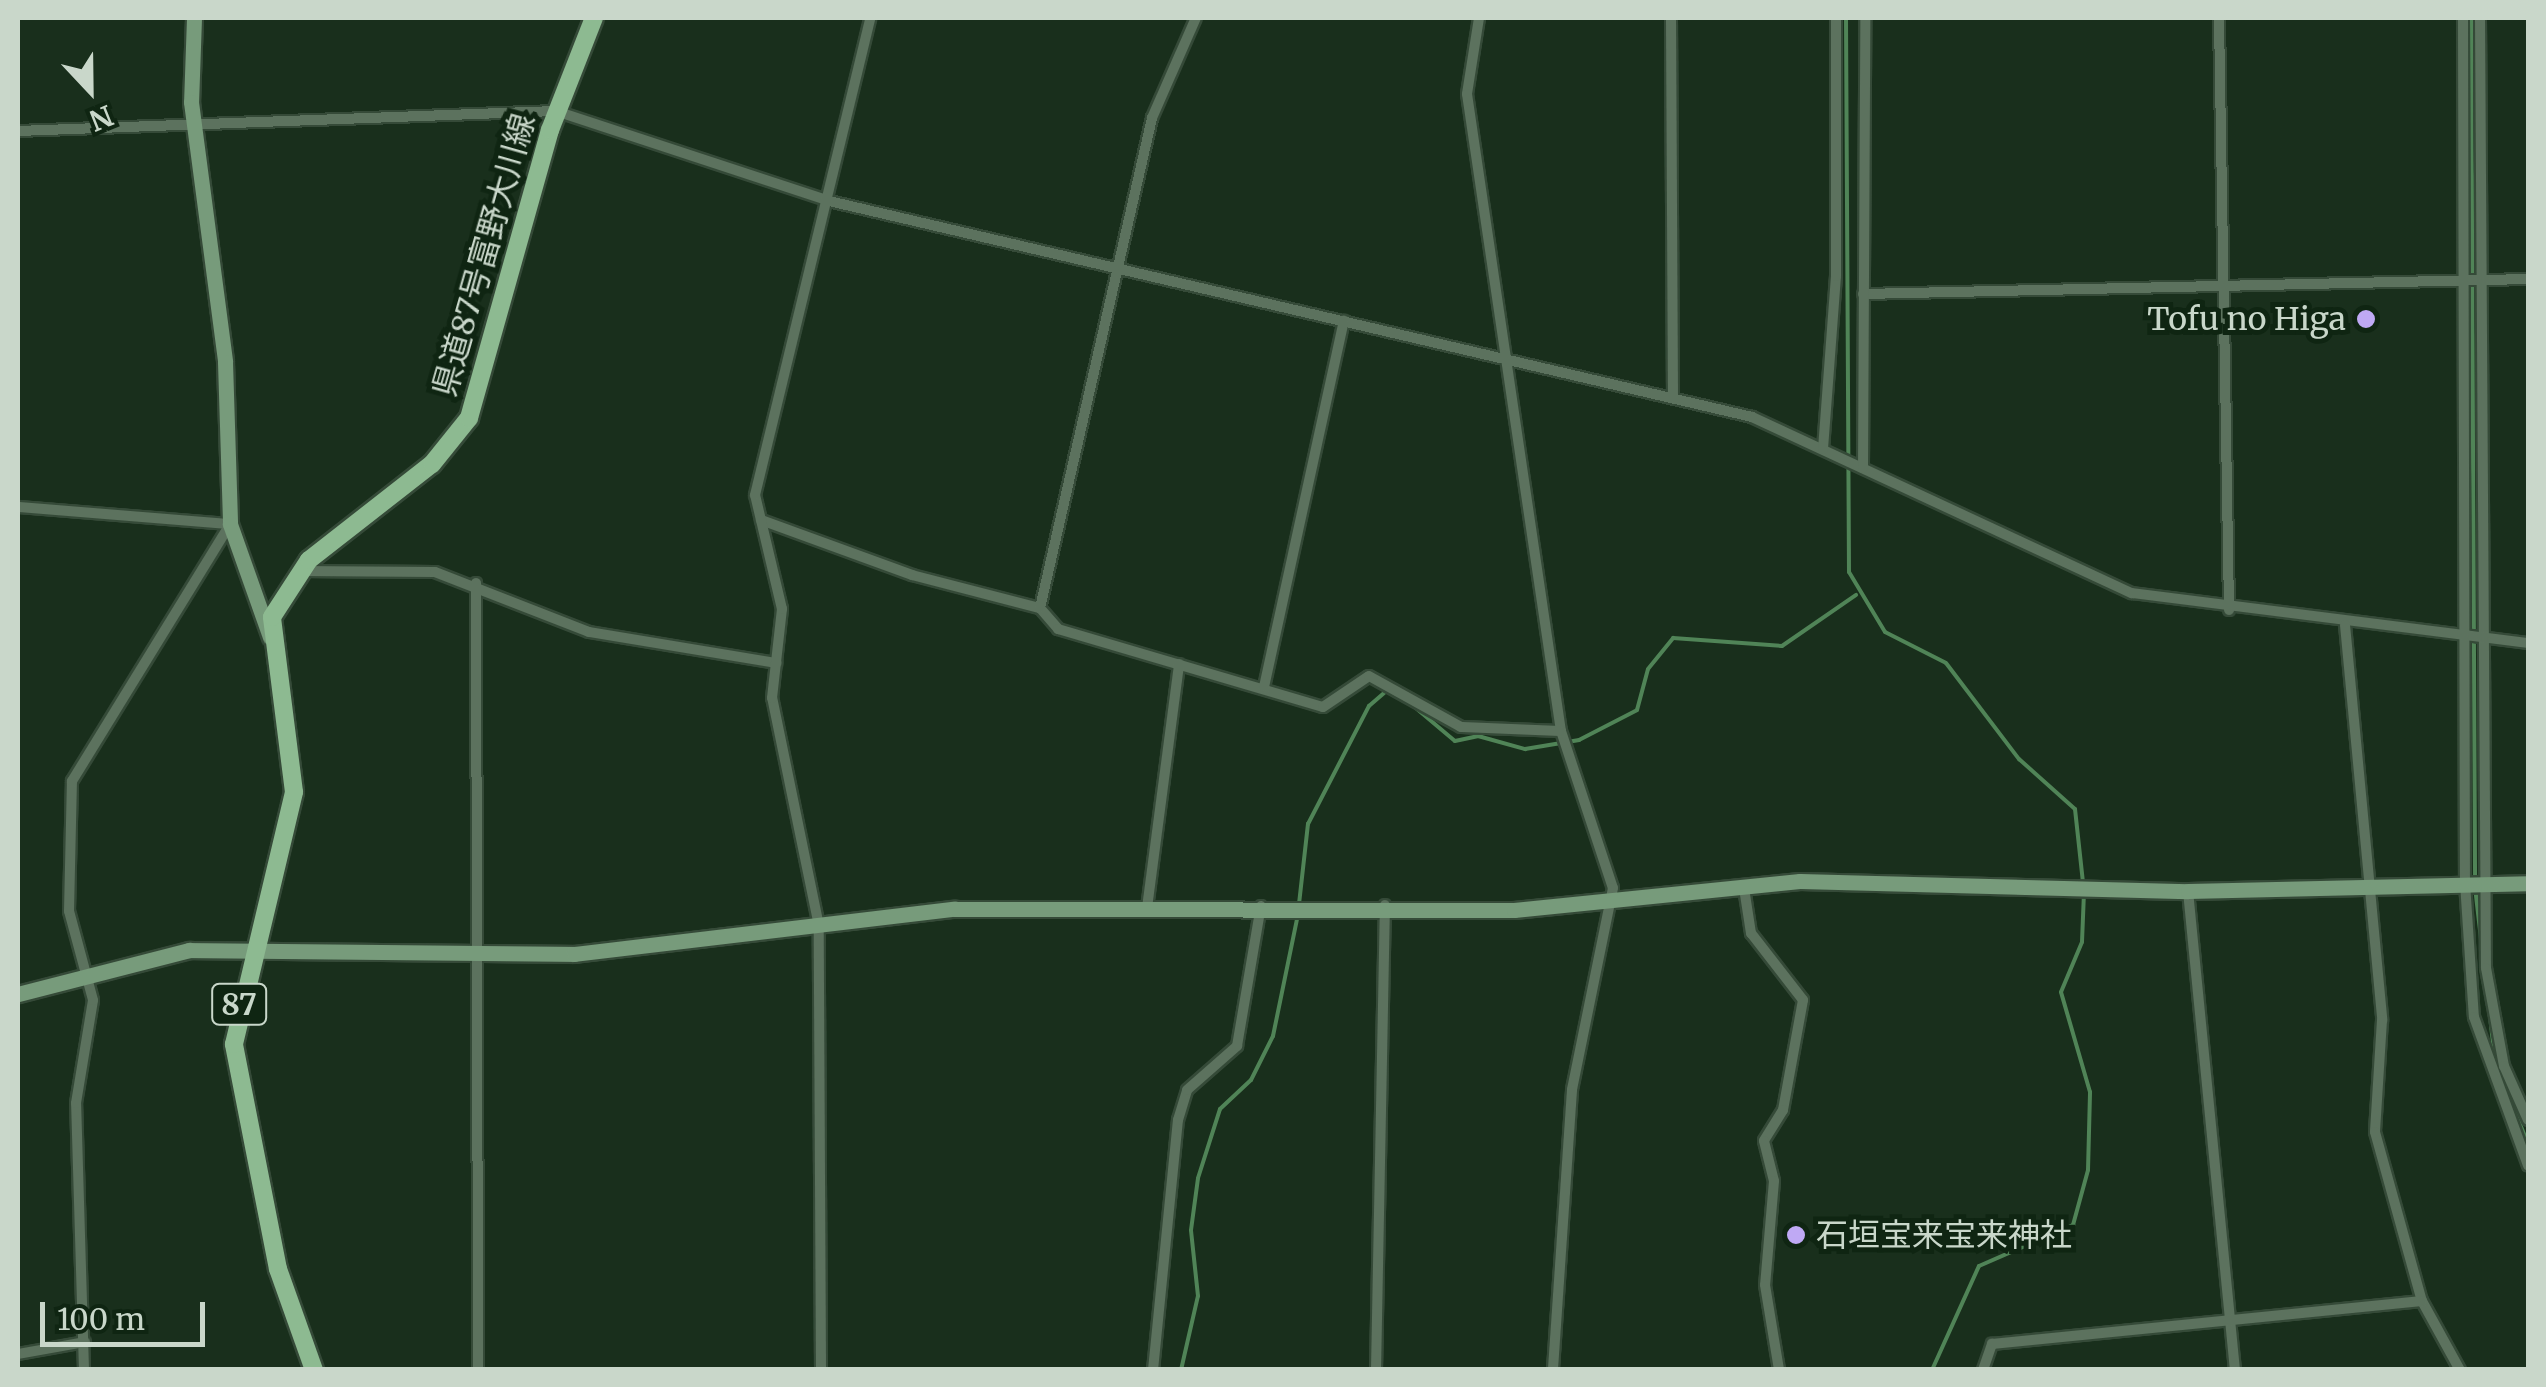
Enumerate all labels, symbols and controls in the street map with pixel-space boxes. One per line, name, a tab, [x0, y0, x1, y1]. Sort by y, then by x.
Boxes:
north arrow	[40, 40, 140, 140]
text: N	[84, 97, 118, 139]
street label: 県道87号富野大川線	[425, 109, 543, 401]
place label: Tofu no Higa	[2147, 300, 2346, 338]
marker: Tofu no Higa	[2355, 308, 2377, 330]
road number: 87	[209, 979, 269, 1029]
place label: 石垣宝来宝来神社	[1816, 1216, 2072, 1254]
marker: 石垣宝来宝来神社	[1785, 1224, 1807, 1246]
scale bar	[45, 1282, 210, 1344]
text: 100 m	[57, 1300, 145, 1338]

